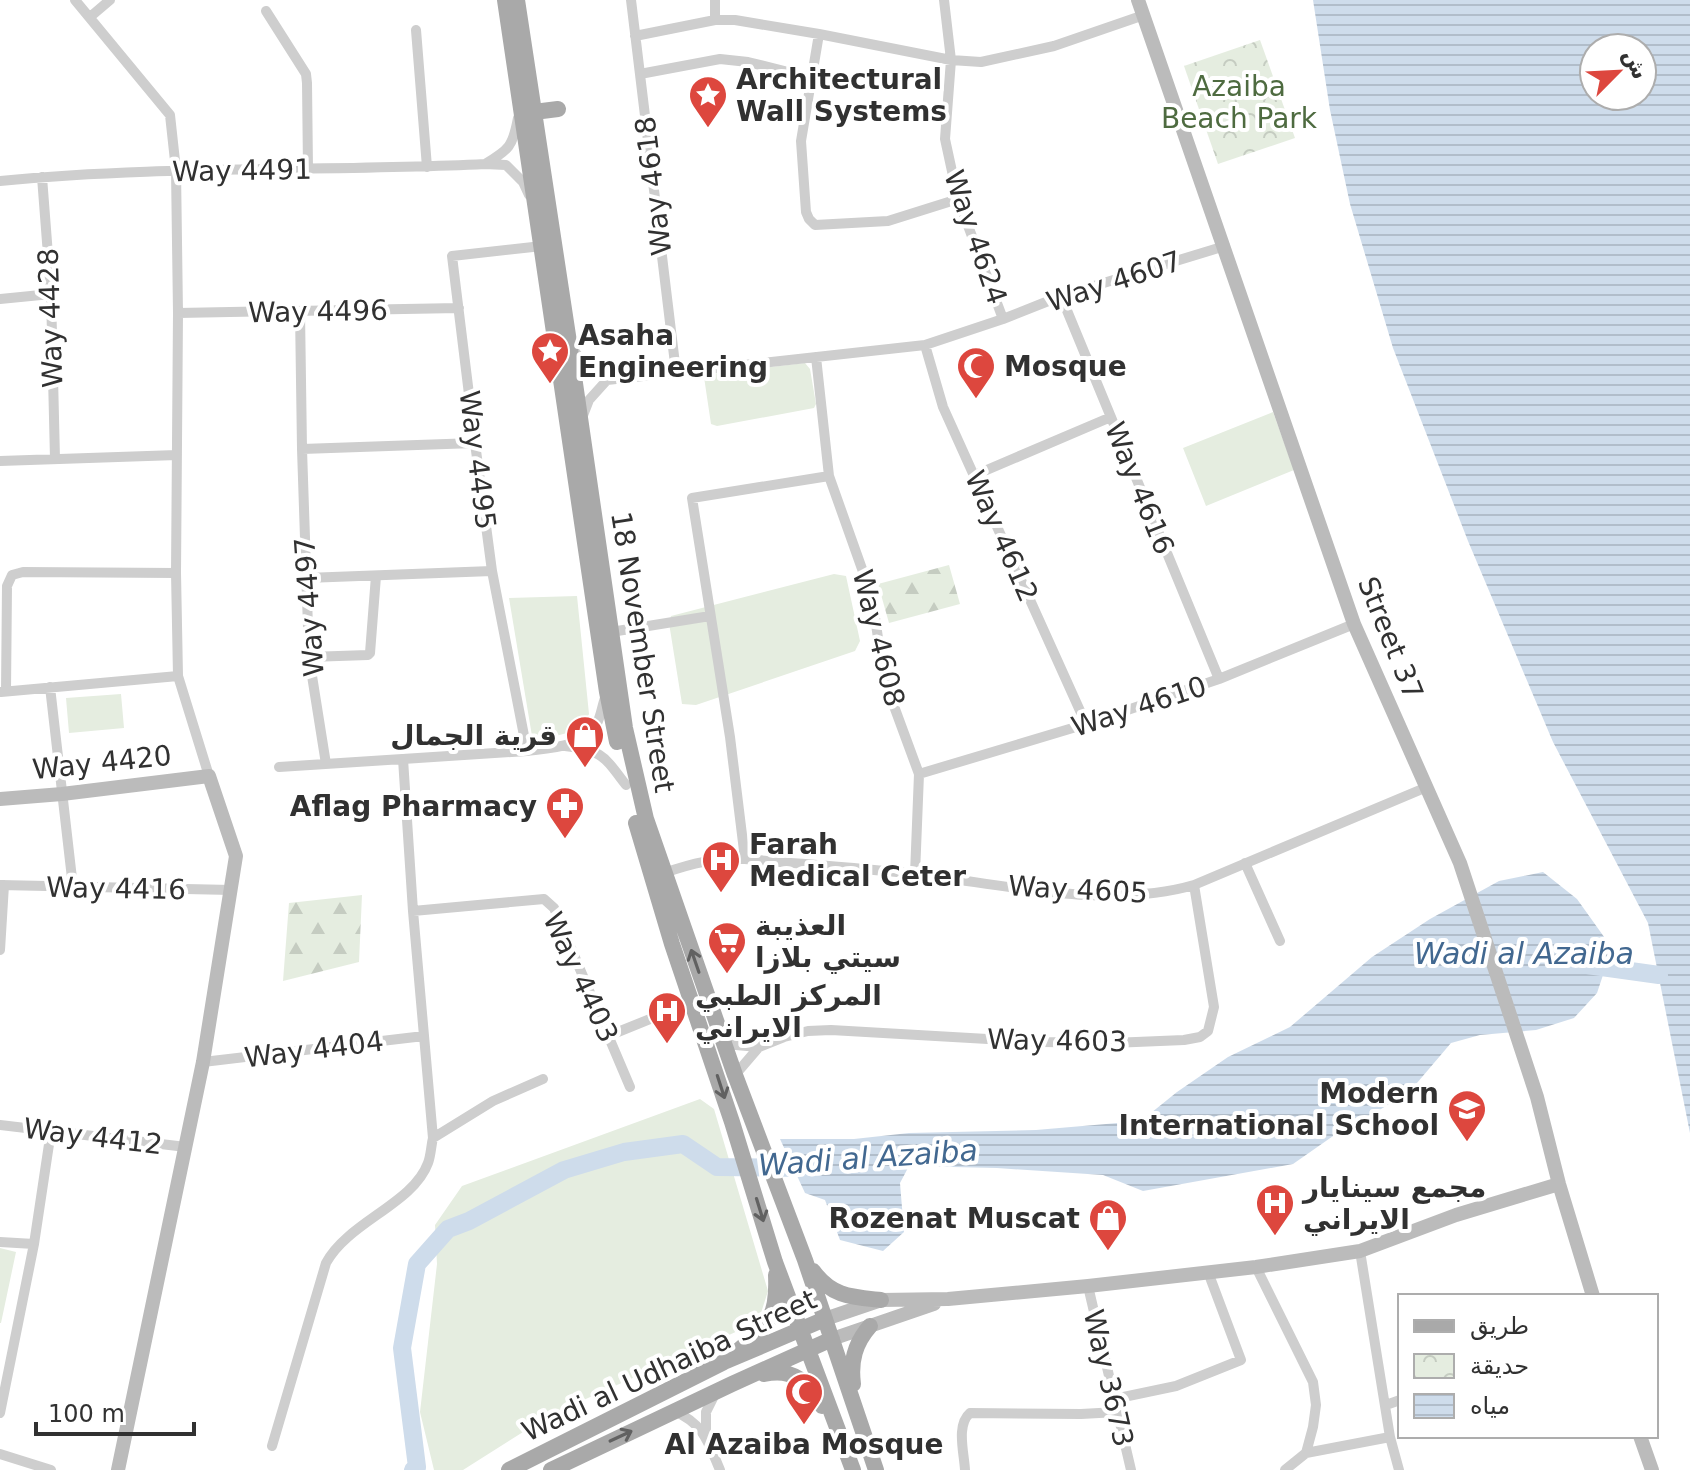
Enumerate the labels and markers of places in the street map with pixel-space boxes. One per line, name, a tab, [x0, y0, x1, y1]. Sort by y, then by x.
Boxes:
place label: Architectural Wall Systems	[736, 63, 947, 128]
place icon: Architectural Wall Systems	[687, 74, 729, 129]
place label: Asaha Engineering	[578, 319, 768, 384]
place icon: Asaha Engineering	[529, 330, 571, 385]
mosque icon: Mosque	[955, 345, 997, 400]
place label: Mosque	[1004, 350, 1127, 383]
shop icon: قرية الجمال	[564, 714, 606, 769]
place label: قرية الجمال	[390, 719, 557, 752]
pharmacy icon: Aflag Pharmacy	[544, 785, 586, 840]
place label: Aflag Pharmacy	[290, 790, 537, 823]
place label: Farah Medical Ceter	[749, 828, 966, 893]
hospital icon: Farah Medical Ceter	[700, 839, 742, 894]
place label: العذيبة سيتي بلازا	[755, 909, 901, 974]
supermarket icon: العذيبة سيتي بلازا	[706, 920, 748, 975]
place label: المركز الطبي الايراني	[695, 979, 882, 1044]
hospital icon: المركز الطبي الايراني	[646, 990, 688, 1045]
place label: Modern International School	[1118, 1077, 1439, 1142]
school or university icon: Modern International School	[1446, 1088, 1488, 1143]
place label: مجمع سينايار الايراني	[1301, 1171, 1486, 1236]
hospital icon: مجمع سينايار الايراني	[1254, 1182, 1296, 1237]
shop icon: Rozenat Muscat	[1087, 1197, 1129, 1252]
place label: Rozenat Muscat	[829, 1202, 1080, 1235]
mosque icon: Al Azaiba Mosque	[783, 1371, 825, 1426]
place label: Al Azaiba Mosque	[665, 1428, 943, 1461]

